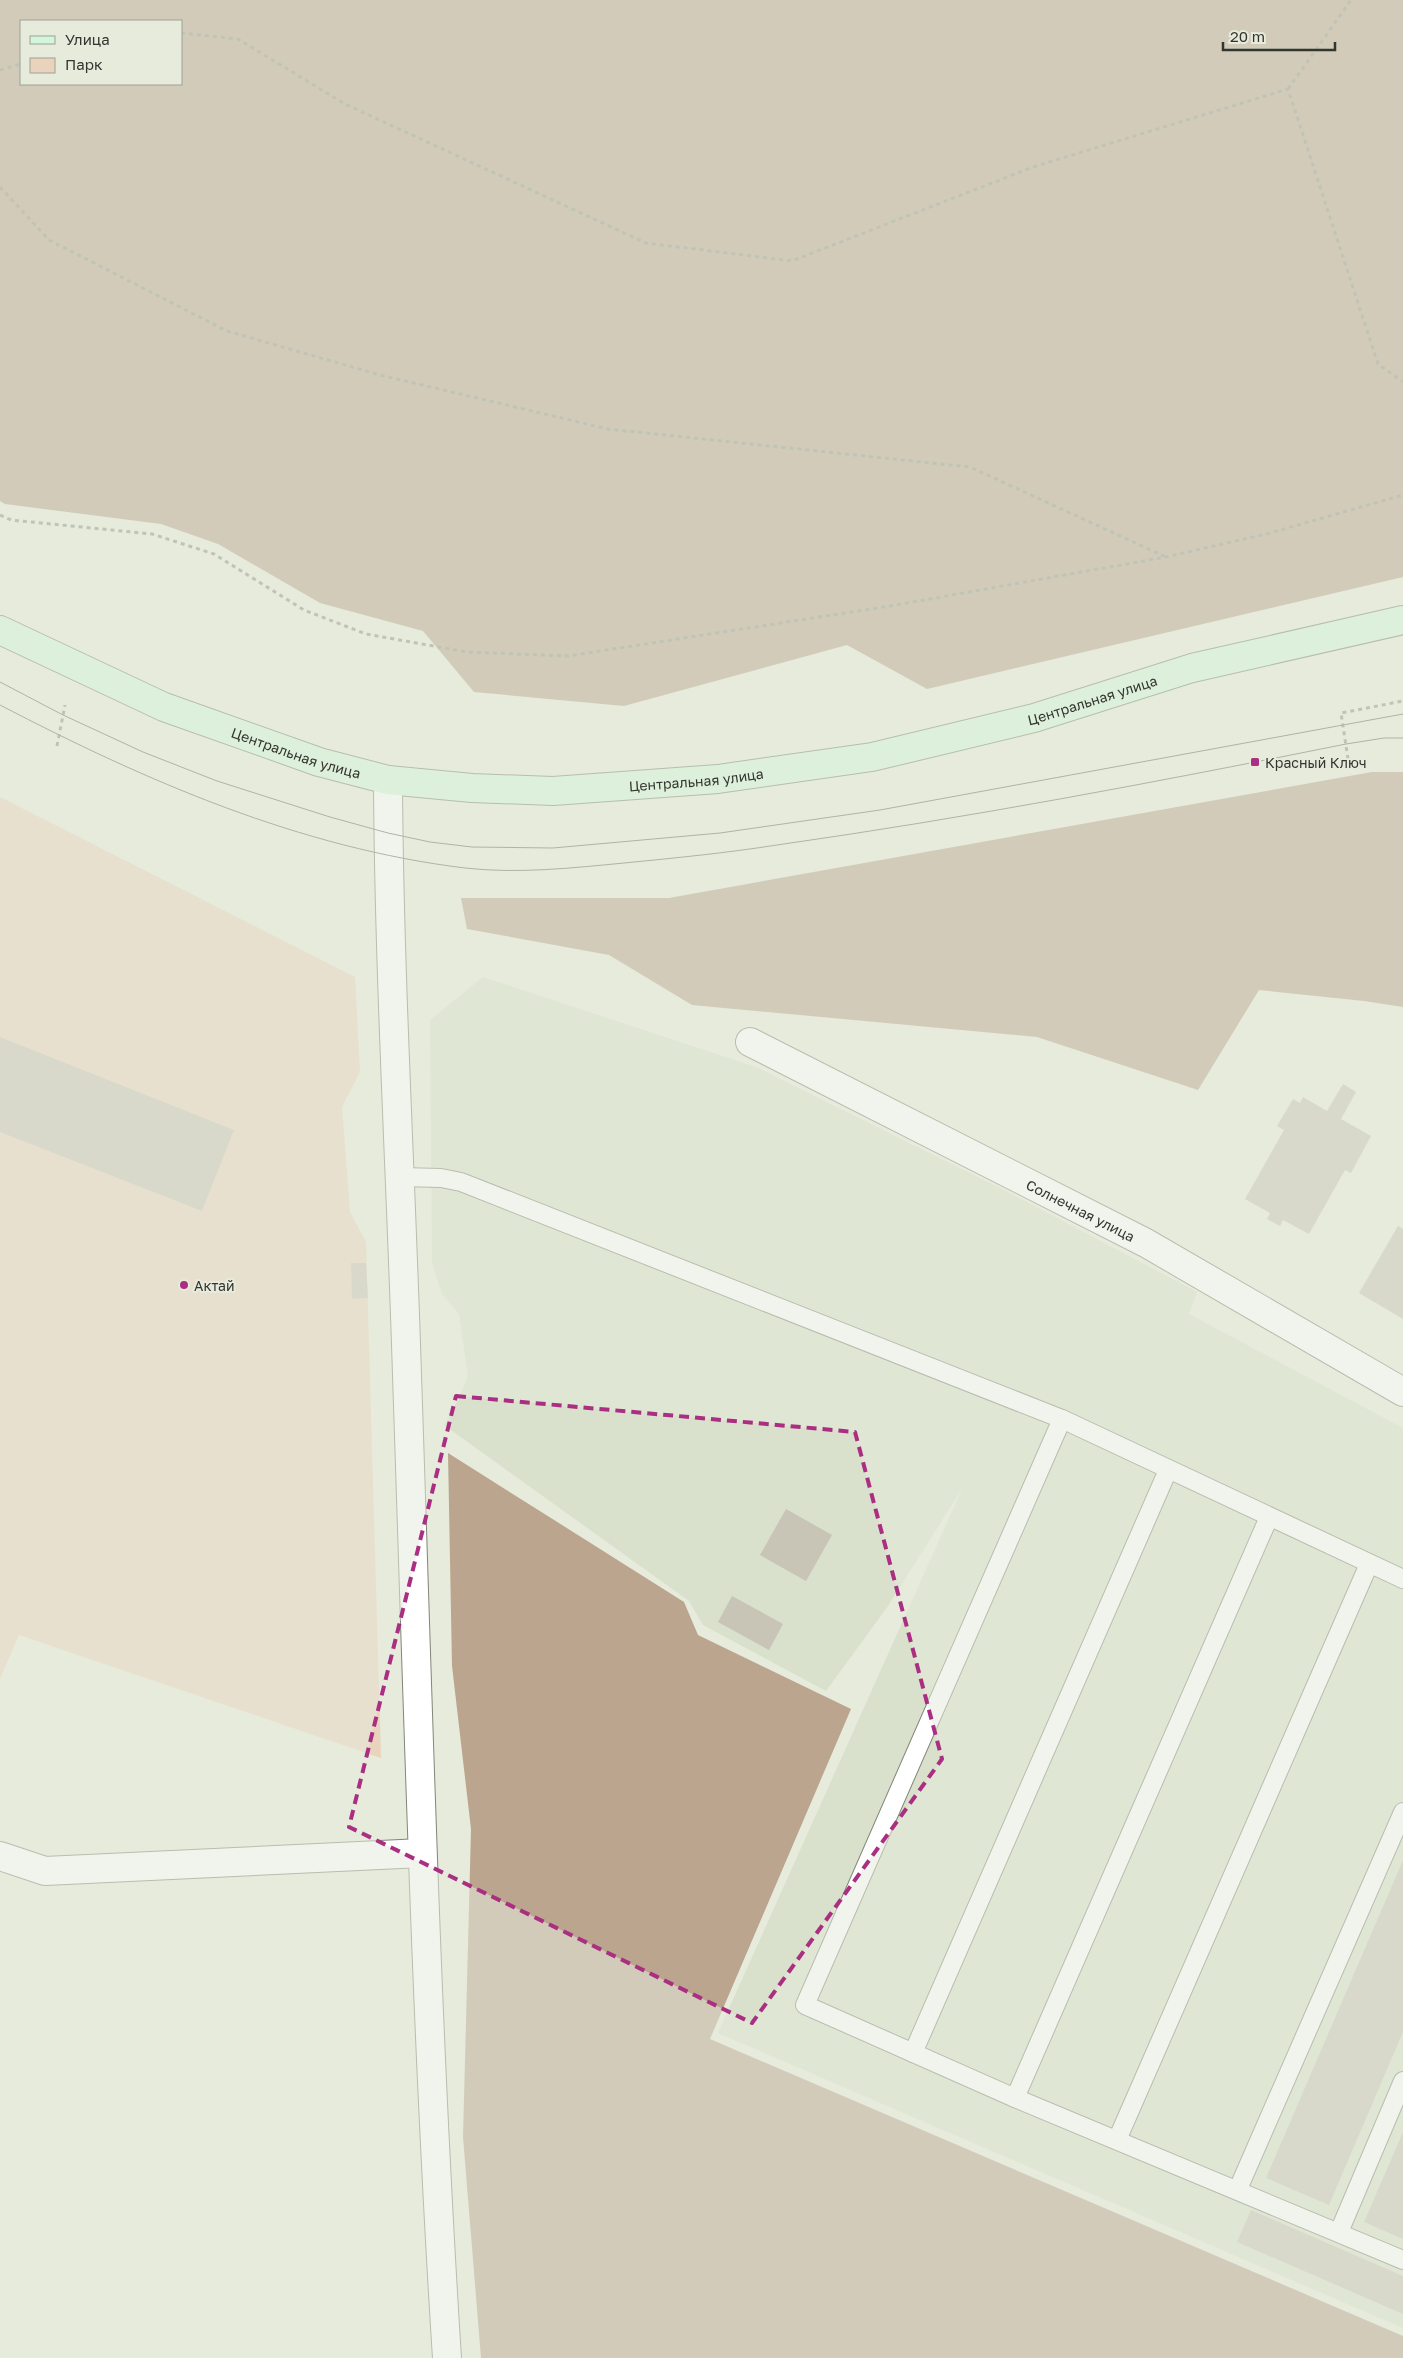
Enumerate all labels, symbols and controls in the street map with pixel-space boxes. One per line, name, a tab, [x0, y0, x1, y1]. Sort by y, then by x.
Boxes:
legend	[20, 20, 182, 85]
scale bar	[1223, 20, 1336, 52]
text: 20 m	[1230, 27, 1265, 45]
text: Улица	[65, 30, 110, 48]
text: Парк	[65, 55, 103, 73]
street label: Центральная улица	[1026, 671, 1159, 728]
street label: Центральная улица	[229, 723, 363, 781]
place label: Красный Ключ	[1265, 754, 1367, 771]
marker: Красный Ключ	[1249, 756, 1261, 768]
street label: Центральная улица	[628, 764, 765, 794]
street label: Солнечная улица	[1024, 1175, 1138, 1245]
place label: Актай	[194, 1277, 234, 1294]
marker: Актай	[178, 1279, 190, 1291]

